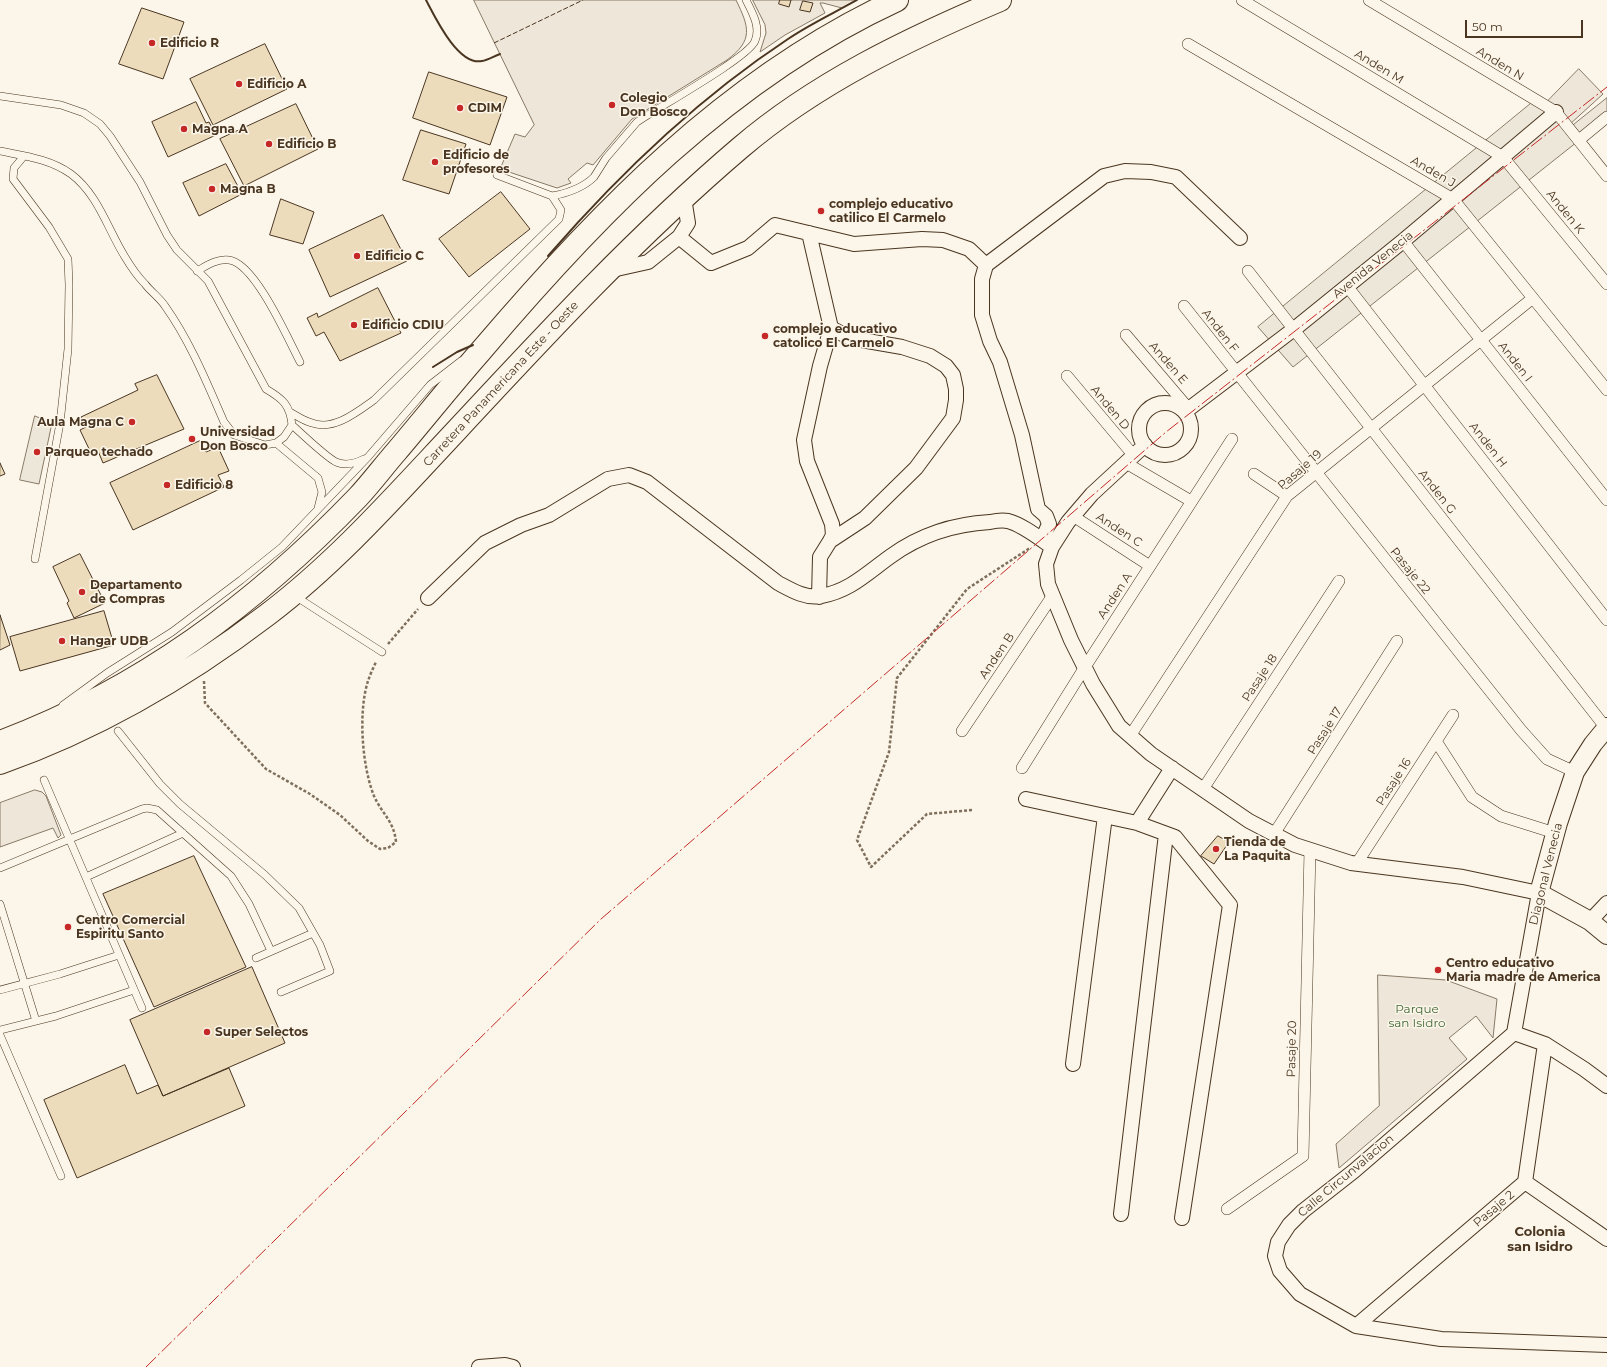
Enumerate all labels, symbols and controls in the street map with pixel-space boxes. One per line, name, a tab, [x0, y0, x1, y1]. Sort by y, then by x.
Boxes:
scale bar	[1467, 12, 1585, 38]
text: 50 m	[1472, 19, 1503, 34]
place label: Edificio R	[160, 36, 219, 50]
marker: Edificio R	[147, 38, 157, 48]
street label: Anden N	[1474, 44, 1526, 84]
street label: Anden M	[1352, 47, 1406, 87]
place label: Edificio A	[247, 77, 306, 91]
marker: Edificio A	[234, 79, 244, 89]
place label: Colegio Don Bosco	[620, 91, 688, 119]
marker: Colegio Don Bosco	[607, 100, 617, 110]
place label: CDIM	[468, 101, 502, 115]
marker: CDIM	[455, 103, 465, 113]
place label: Magna A	[192, 122, 248, 136]
marker: Magna A	[179, 124, 189, 134]
place label: Edificio B	[277, 137, 336, 151]
marker: Edificio B	[264, 139, 274, 149]
place label: Edificio de profesores	[443, 148, 510, 176]
street label: Anden J	[1408, 153, 1458, 191]
marker: Edificio de profesores	[430, 157, 440, 167]
place label: Magna B	[220, 182, 276, 196]
marker: Magna B	[207, 184, 217, 194]
street label: Anden K	[1543, 187, 1587, 237]
place label: complejo educativo catilico El Carmelo	[829, 197, 953, 225]
marker: complejo educativo catilico El Carmelo	[816, 206, 826, 216]
street label: Avenida Venecia	[1330, 228, 1416, 302]
place label: Edificio C	[365, 249, 424, 263]
marker: Edificio C	[352, 251, 362, 261]
street label: Carretera Panamericana Este - Oeste	[420, 298, 582, 470]
street label: Anden F	[1199, 306, 1241, 356]
place label: Edificio CDIU	[362, 318, 444, 332]
marker: Edificio CDIU	[349, 320, 359, 330]
place label: complejo educativo catolico El Carmelo	[773, 322, 897, 350]
marker: complejo educativo catolico El Carmelo	[760, 331, 770, 341]
street label: Anden E	[1146, 339, 1190, 387]
street label: Anden I	[1495, 339, 1535, 385]
street label: Anden D	[1087, 383, 1133, 433]
place label: Aula Magna C	[37, 415, 124, 429]
marker: Aula Magna C	[127, 417, 137, 427]
street label: Anden H	[1466, 420, 1510, 470]
place label: Universidad Don Bosco	[200, 425, 275, 453]
marker: Universidad Don Bosco	[187, 434, 197, 444]
place label: Parqueo techado	[45, 445, 153, 459]
marker: Parqueo techado	[32, 447, 42, 457]
street label: Pasaje 19	[1275, 447, 1325, 493]
street label: Anden G	[1415, 467, 1459, 517]
place label: Edificio 8	[175, 478, 233, 492]
marker: Edificio 8	[162, 480, 172, 490]
street label: Anden C	[1093, 510, 1145, 550]
street label: Pasaje 22	[1387, 545, 1433, 597]
street label: Anden A	[1095, 570, 1135, 622]
place label: Departamento de Compras	[90, 578, 182, 606]
marker: Departamento de Compras	[77, 587, 87, 597]
street label: Anden B	[976, 630, 1018, 682]
place label: Hangar UDB	[70, 634, 148, 648]
marker: Hangar UDB	[57, 636, 67, 646]
street label: Pasaje 18	[1239, 651, 1281, 705]
street label: Pasaje 17	[1305, 704, 1345, 758]
street label: Pasaje 16	[1373, 756, 1415, 808]
street label: Diagonal Venecia	[1526, 821, 1566, 927]
place label: Tienda de La Paquita	[1224, 835, 1291, 863]
marker: Tienda de La Paquita	[1211, 844, 1221, 854]
place label: Centro Comercial Espiritu Santo	[76, 913, 185, 941]
marker: Centro Comercial Espiritu Santo	[63, 922, 73, 932]
place label: Centro educativo Maria madre de America	[1446, 956, 1601, 984]
marker: Centro educativo Maria madre de America	[1433, 965, 1443, 975]
park label: Parque san Isidro	[1388, 1002, 1446, 1030]
street label: Pasaje 20	[1284, 1020, 1300, 1078]
place label: Super Selectos	[215, 1025, 308, 1039]
marker: Super Selectos	[202, 1027, 212, 1037]
street label: Calle Circunvalacion	[1295, 1132, 1397, 1220]
street label: Pasaje 2	[1471, 1188, 1517, 1230]
district label: Colonia san Isidro	[1507, 1224, 1573, 1255]

